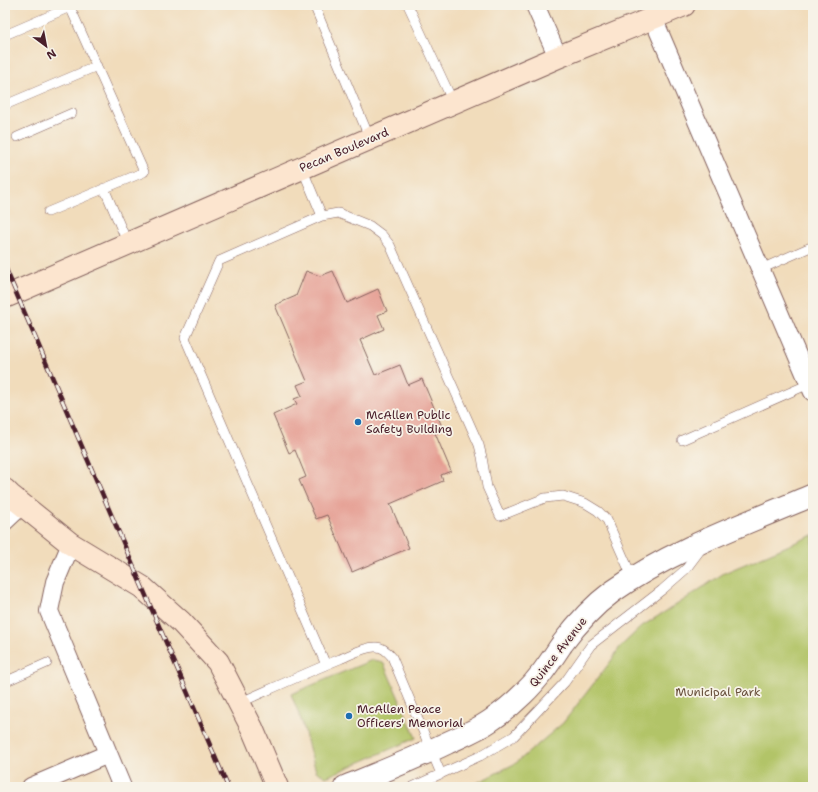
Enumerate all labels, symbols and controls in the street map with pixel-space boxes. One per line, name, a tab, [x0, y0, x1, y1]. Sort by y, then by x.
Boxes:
north arrow	[26, 26, 66, 66]
text: N	[43, 45, 59, 63]
street label: Pecan Boulevard	[297, 124, 391, 176]
place label: McAllen Public Safety Building	[366, 407, 452, 437]
marker: McAllen Public Safety Building	[353, 417, 363, 427]
street label: Quince Avenue	[526, 613, 591, 690]
park label: Municipal Park	[675, 684, 761, 700]
place label: McAllen Peace Officers' Memorial	[357, 701, 464, 731]
marker: McAllen Peace Officers' Memorial	[344, 711, 354, 721]

